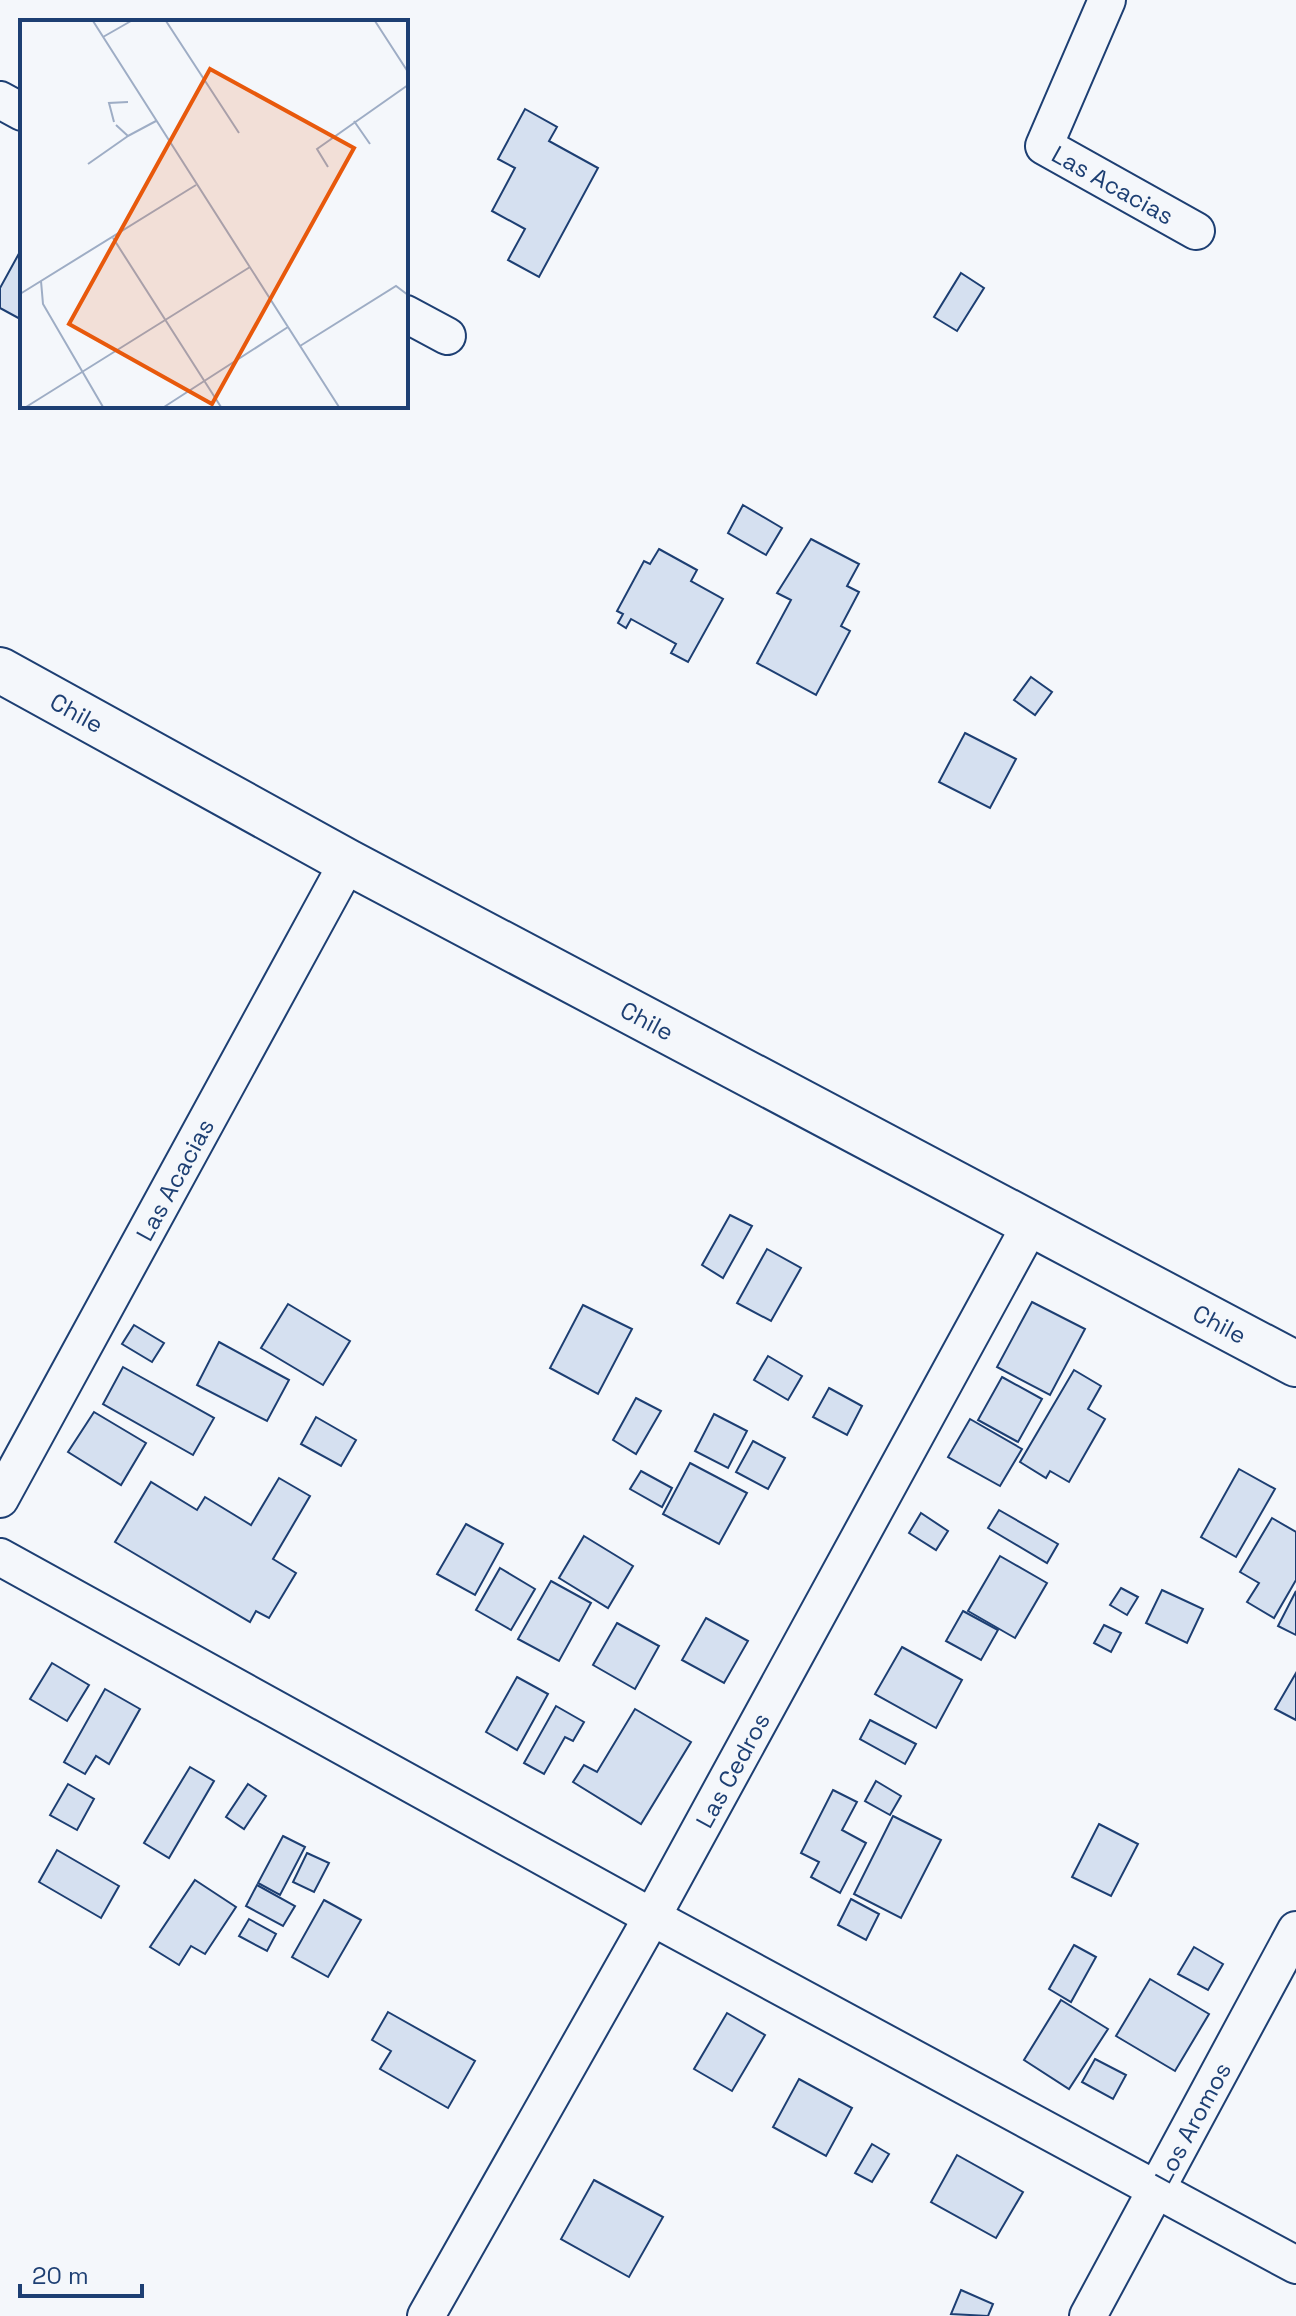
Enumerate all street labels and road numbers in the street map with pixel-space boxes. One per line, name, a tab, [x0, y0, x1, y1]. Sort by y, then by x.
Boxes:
street label: Las Acacias	[1046, 138, 1179, 231]
street label: Chile	[45, 685, 109, 740]
street label: Chile	[615, 994, 679, 1047]
street label: Las Acacias	[129, 1113, 220, 1246]
street label: Chile	[1188, 1297, 1252, 1351]
street label: Las Cedros	[688, 1707, 776, 1833]
street label: Los Aromos	[1147, 2056, 1238, 2188]

